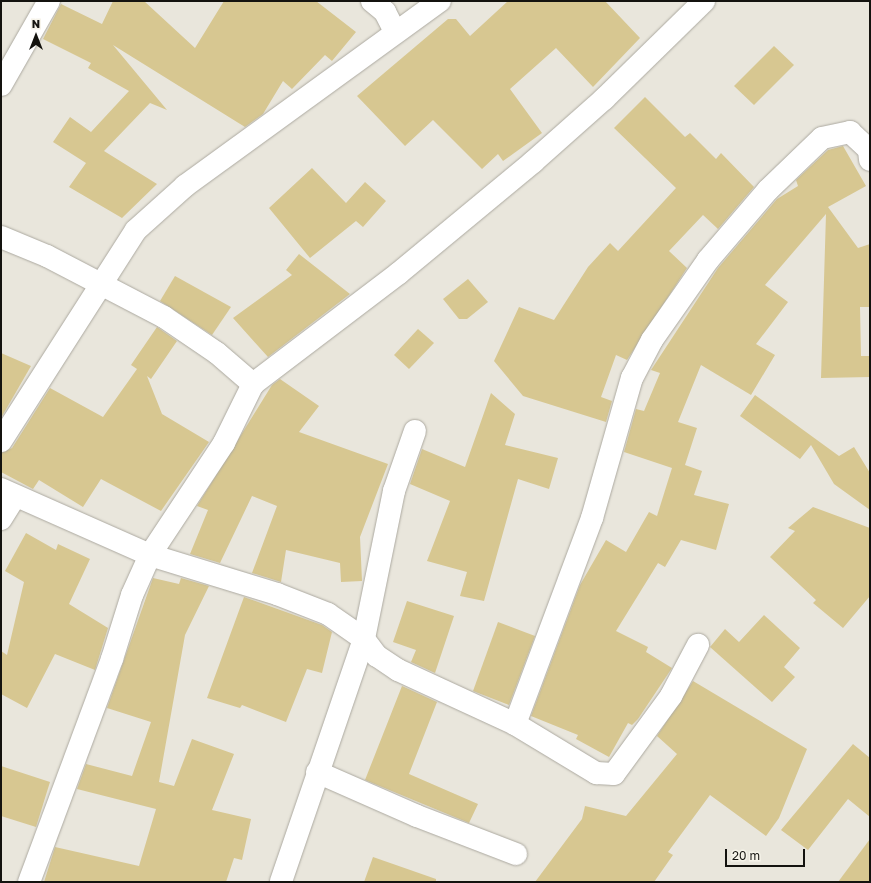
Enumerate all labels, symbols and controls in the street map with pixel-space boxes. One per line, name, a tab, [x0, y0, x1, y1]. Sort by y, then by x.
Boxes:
north arrow	[16, 16, 56, 56]
text: N	[32, 17, 40, 30]
scale bar	[727, 841, 807, 867]
text: 20 m	[732, 848, 760, 863]

